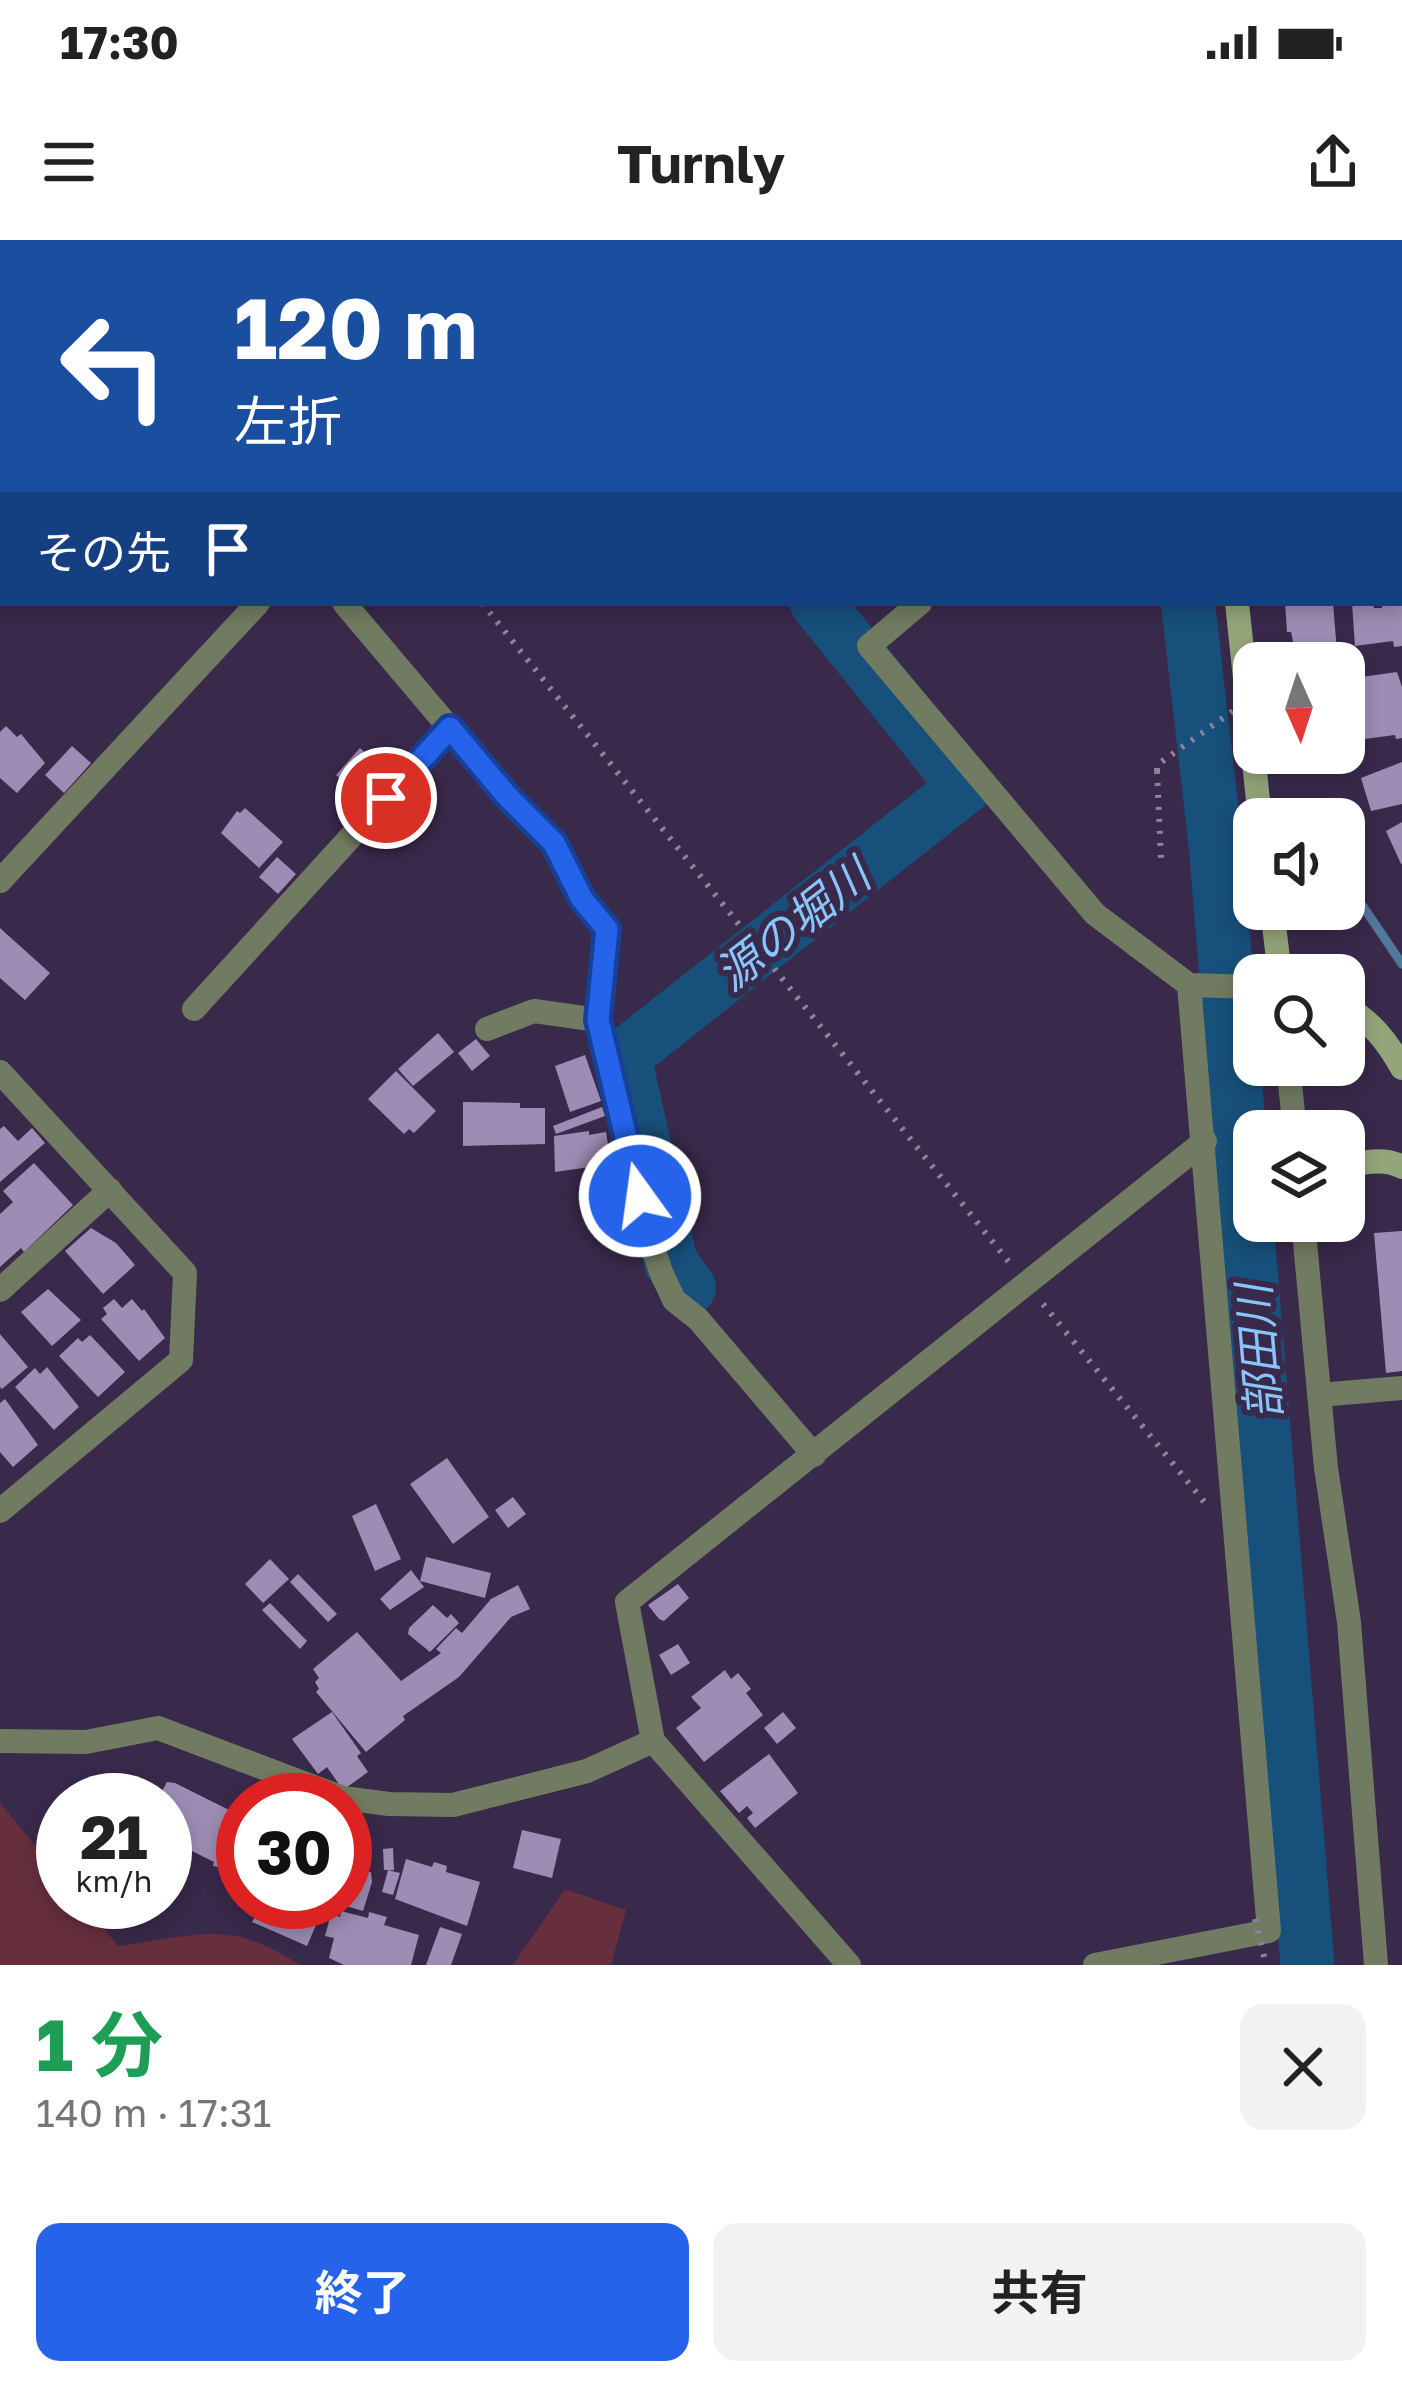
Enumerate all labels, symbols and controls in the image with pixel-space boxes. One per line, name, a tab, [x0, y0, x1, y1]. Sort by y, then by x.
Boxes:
text: 17:30	[60, 15, 179, 69]
icon: menu	[36, 129, 102, 195]
icon: share	[1300, 129, 1366, 195]
text: Turnly	[617, 130, 785, 195]
text: 120 m	[234, 277, 478, 377]
icon: left	[36, 288, 192, 444]
text: 左折	[234, 388, 342, 453]
icon: arrive	[195, 516, 261, 582]
text: その先	[36, 525, 171, 579]
north arrow	[1233, 642, 1365, 774]
map controls	[1233, 642, 1365, 1242]
pin	[335, 747, 437, 849]
icon: arrive	[353, 765, 419, 831]
button: sound	[1233, 798, 1365, 930]
water label: 源の堀川	[704, 845, 883, 1001]
button: search	[1233, 954, 1365, 1086]
button: layers	[1233, 1110, 1365, 1242]
position arrow	[577, 1133, 703, 1259]
water label: 部田川	[1225, 1278, 1291, 1422]
speed limit sign: 30	[216, 1773, 372, 1929]
text: 21	[80, 1800, 148, 1872]
text: km/h	[76, 1863, 152, 1899]
text: 1 分	[36, 2000, 163, 2087]
button: close	[1240, 2004, 1366, 2130]
text: 140 m · 17:31	[36, 2089, 271, 2136]
button: 終了	[36, 2223, 689, 2361]
button: 共有	[713, 2223, 1366, 2361]

